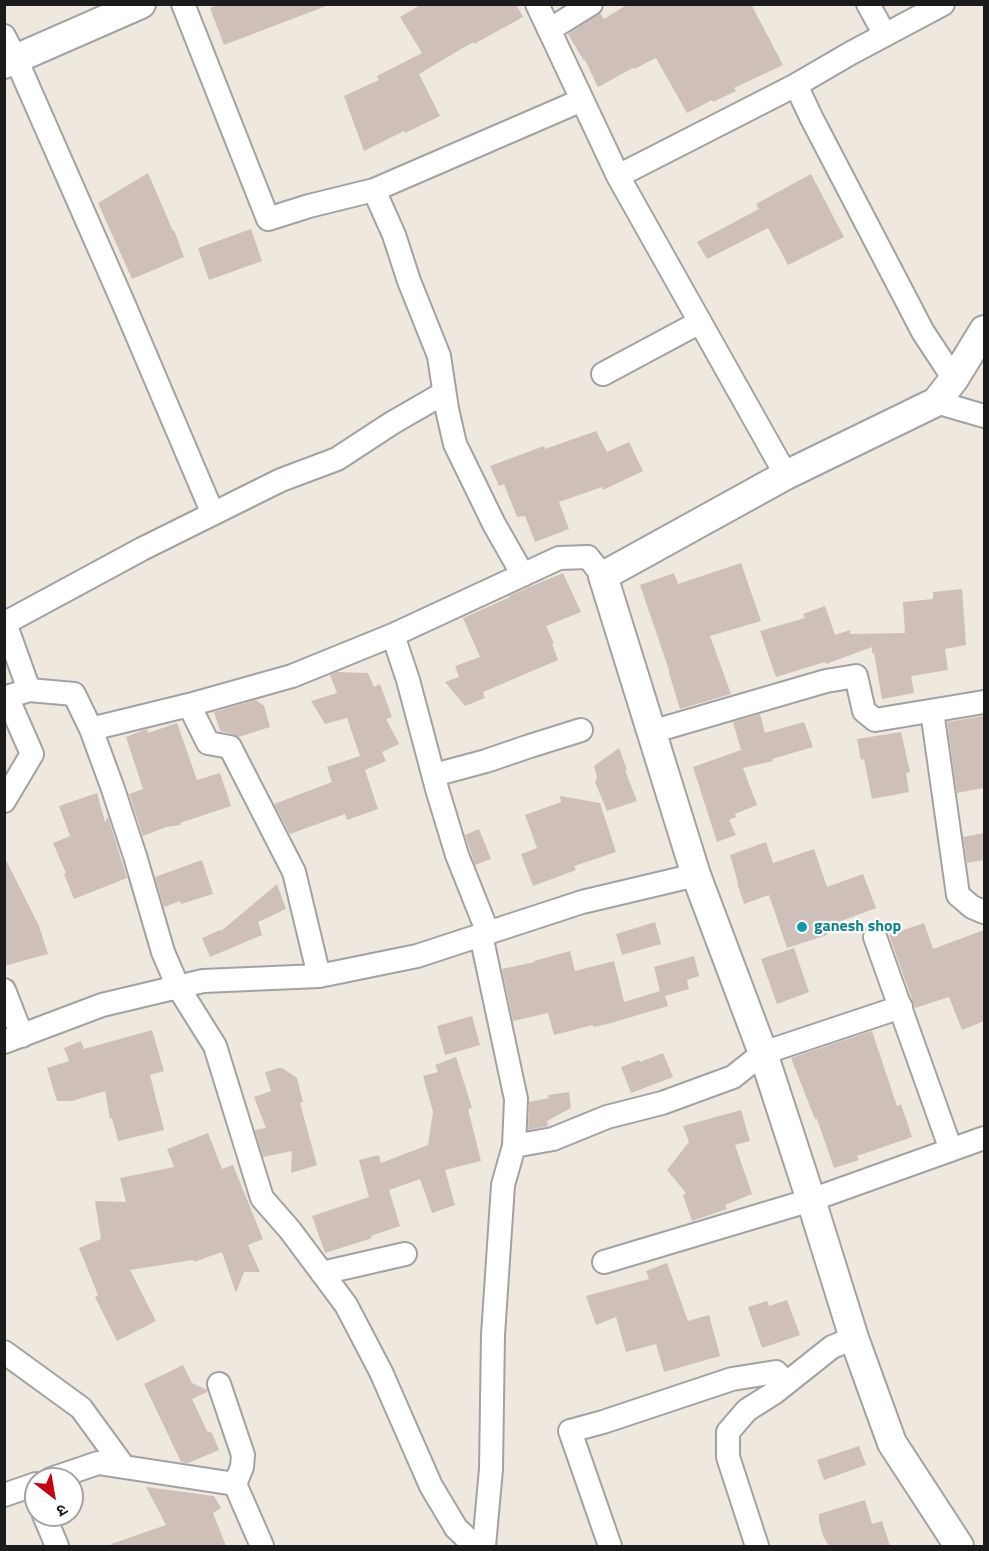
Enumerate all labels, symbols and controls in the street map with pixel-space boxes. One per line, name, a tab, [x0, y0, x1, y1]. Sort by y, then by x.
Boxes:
place label: ganesh shop	[814, 917, 901, 937]
marker: ganesh shop	[795, 920, 809, 934]
north arrow	[24, 1467, 84, 1527]
text: उ	[52, 1498, 72, 1523]

